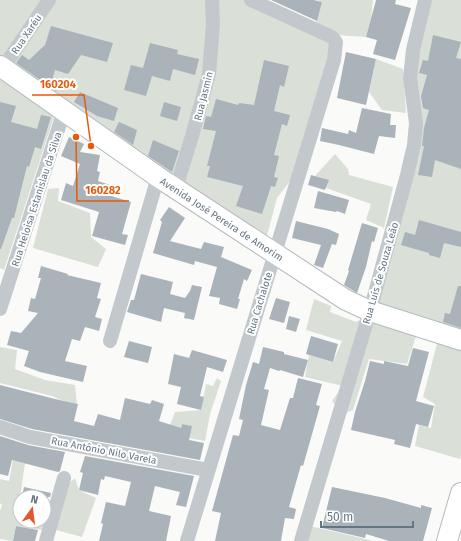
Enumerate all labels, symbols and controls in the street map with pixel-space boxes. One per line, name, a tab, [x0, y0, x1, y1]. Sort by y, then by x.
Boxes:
street label: Rua Xaréu	[9, 12, 45, 57]
street label: Rua Jasmin	[192, 70, 216, 122]
callout: 160204	[32, 72, 84, 95]
text: 160204	[40, 78, 76, 91]
street label: Rua Heloisa Estanislau da Silva	[9, 130, 64, 268]
street label: Avenida José Pereira de Amorim	[158, 175, 285, 264]
callout: 160282	[77, 178, 129, 201]
text: 160282	[85, 184, 121, 197]
street label: Rua Luís de Souza Leão	[360, 220, 401, 326]
street label: Rua Cachalote	[245, 271, 275, 336]
street label: Rua Antônio Nilo Varela	[50, 435, 157, 467]
north arrow	[12, 489, 52, 529]
text: N	[29, 493, 39, 507]
scale bar	[321, 503, 413, 529]
text: 50 m	[327, 510, 353, 524]

